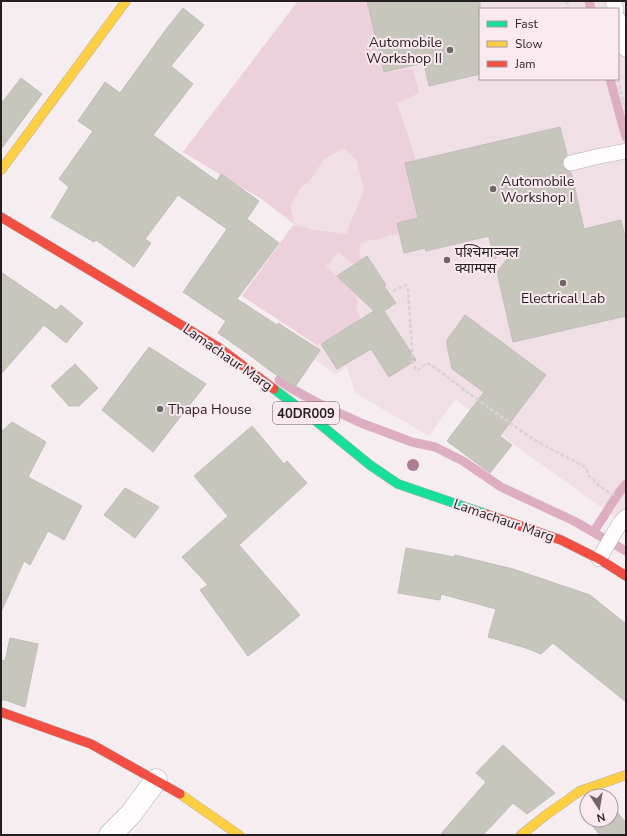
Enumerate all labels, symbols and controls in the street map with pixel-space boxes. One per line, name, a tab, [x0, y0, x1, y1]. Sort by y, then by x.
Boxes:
legend	[479, 8, 619, 80]
text: Fast	[515, 16, 538, 32]
place label: Automobile Workshop II	[366, 33, 442, 68]
text: Slow	[515, 36, 543, 52]
marker: Automobile Workshop II	[445, 45, 455, 55]
text: Jam	[514, 56, 536, 72]
place label: Automobile Workshop I	[501, 172, 574, 207]
marker: Automobile Workshop I	[488, 184, 498, 194]
place label: पश्‍चिमाञ्‍चल क्याम्पस	[455, 243, 519, 278]
marker: पश्‍चिमाञ्‍चल क्याम्पस	[442, 255, 452, 265]
marker: Electrical Lab	[558, 278, 568, 288]
place label: Electrical Lab	[521, 289, 605, 308]
street label: Lamachaur Marg	[179, 319, 276, 395]
place label: Thapa House	[168, 400, 251, 419]
road number: 40DR009	[273, 402, 339, 424]
marker: Thapa House	[155, 404, 165, 414]
street label: Lamachaur Marg	[451, 494, 557, 547]
north arrow	[579, 788, 619, 828]
text: N	[595, 809, 607, 825]

